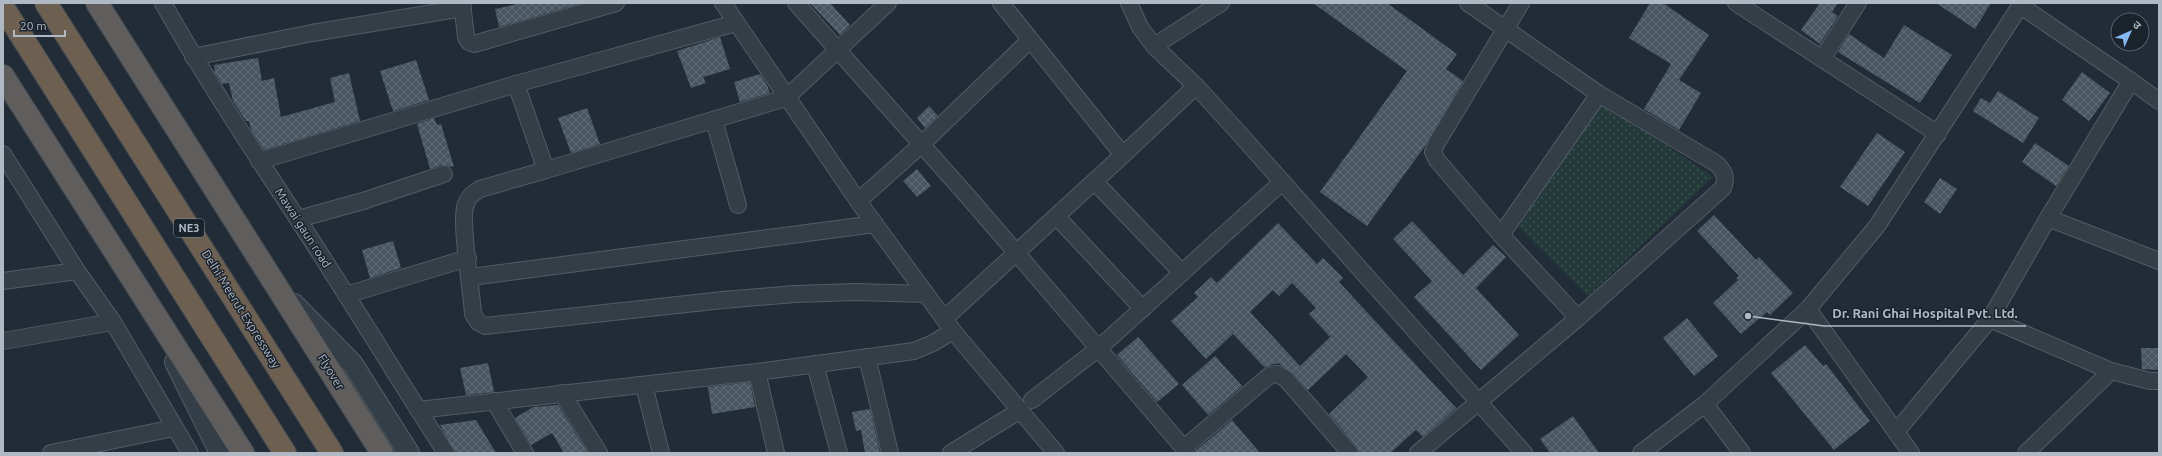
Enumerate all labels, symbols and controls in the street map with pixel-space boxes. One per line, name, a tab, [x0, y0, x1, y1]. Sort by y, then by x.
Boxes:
scale bar	[14, 12, 65, 38]
north arrow	[2110, 12, 2150, 52]
text: उ	[2131, 18, 2144, 32]
text: 20 m	[20, 19, 47, 32]
street label: Mawai gaun road	[273, 186, 334, 270]
road number: NE3	[174, 219, 204, 237]
street label: Delhi-Meerut Expressway	[200, 247, 283, 370]
callout: Dr. Rani Ghai Hospital Pvt. Ltd.	[1824, 301, 2026, 326]
text: Dr. Rani Ghai Hospital Pvt. Ltd.	[1832, 306, 2018, 320]
street label: Flyover	[316, 352, 348, 392]

